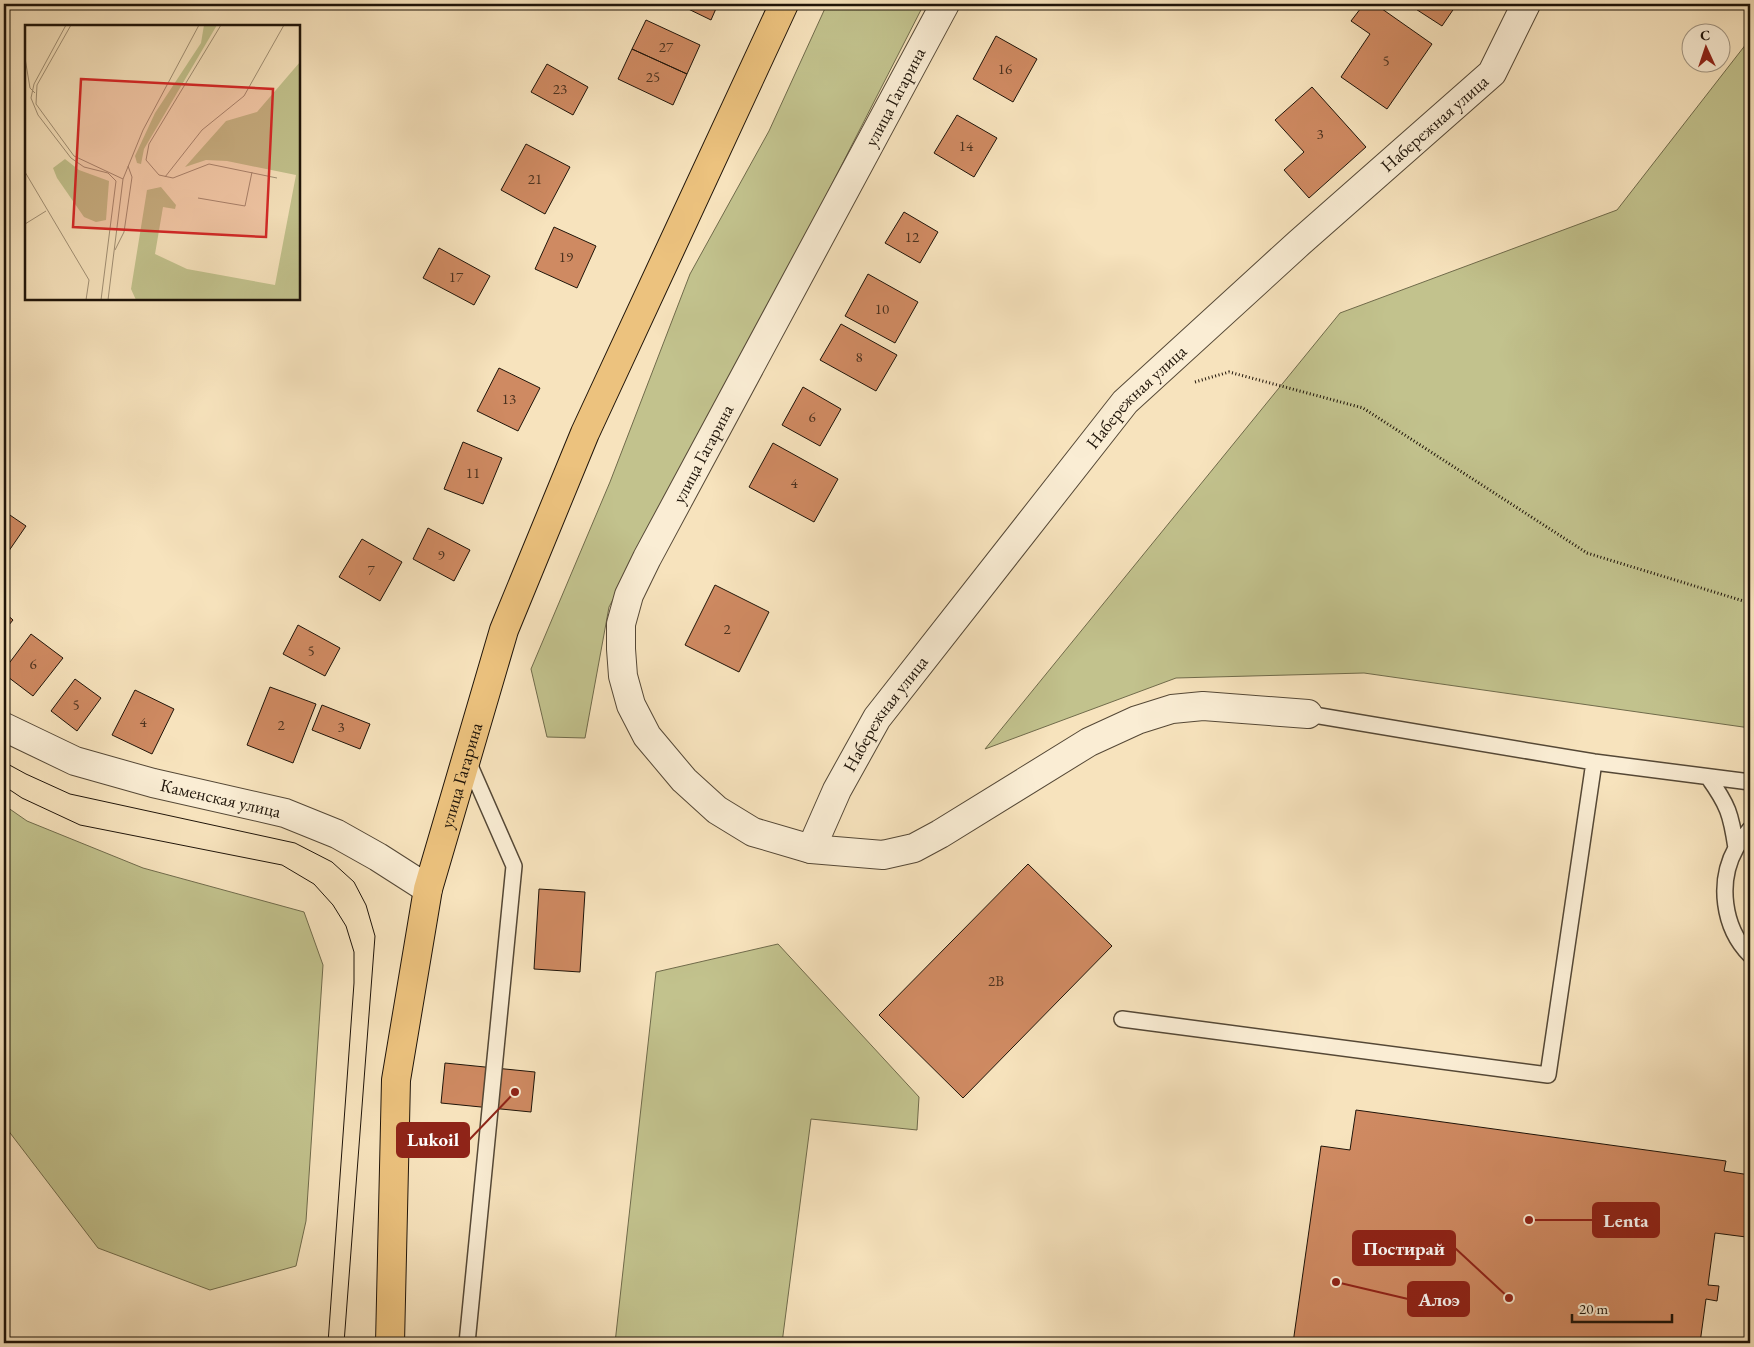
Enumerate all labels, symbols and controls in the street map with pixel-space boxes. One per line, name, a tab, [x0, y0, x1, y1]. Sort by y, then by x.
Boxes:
north arrow	[1682, 22, 1732, 72]
inset map	[25, 25, 300, 300]
text: С	[1700, 26, 1711, 44]
house number: 27	[659, 37, 674, 56]
street label: улица Гагарина	[859, 42, 931, 150]
house number: 5	[1382, 51, 1390, 70]
house number: 16	[998, 59, 1012, 78]
house number: 25	[646, 67, 660, 86]
street label: Набережная улица	[1376, 69, 1494, 177]
house number: 23	[553, 79, 567, 98]
house number: 3	[1316, 124, 1324, 143]
house number: 14	[959, 136, 974, 155]
house number: 21	[528, 169, 542, 188]
house number: 12	[905, 227, 920, 246]
house number: 19	[559, 247, 573, 266]
house number: 17	[449, 267, 464, 286]
house number: 10	[875, 299, 889, 318]
street label: Набережная улица	[1081, 339, 1192, 453]
house number: 8	[855, 347, 863, 366]
house number: 13	[502, 389, 516, 408]
street label: улица Гагарина	[667, 399, 739, 507]
house number: 6	[808, 407, 816, 426]
house number: 11	[466, 463, 480, 482]
house number: 4	[790, 473, 798, 492]
house number: 9	[437, 545, 445, 564]
house number: 7	[367, 560, 375, 579]
house number: 2	[723, 619, 731, 638]
house number: 5	[307, 641, 315, 660]
street label: Набережная улица	[837, 650, 933, 776]
house number: 6	[29, 654, 37, 673]
house number: 5	[72, 695, 80, 714]
house number: 4	[139, 712, 147, 731]
house number: 2	[277, 715, 285, 734]
house number: 3	[337, 717, 345, 736]
street label: улица Гагарина	[434, 719, 487, 831]
street label: Каменская улица	[158, 773, 284, 823]
house number: 2В	[988, 971, 1004, 990]
callout: Lukoil	[397, 1123, 469, 1157]
text: Lukoil	[407, 1127, 460, 1152]
callout: Lenta	[1593, 1203, 1659, 1237]
text: Lenta	[1603, 1208, 1649, 1233]
callout: Постирай	[1353, 1231, 1455, 1265]
text: Постирай	[1363, 1236, 1445, 1261]
callout: Алоэ	[1408, 1282, 1469, 1316]
text: Алоэ	[1417, 1287, 1460, 1312]
scale bar	[1572, 1292, 1672, 1324]
text: 20 m	[1579, 1299, 1608, 1318]

